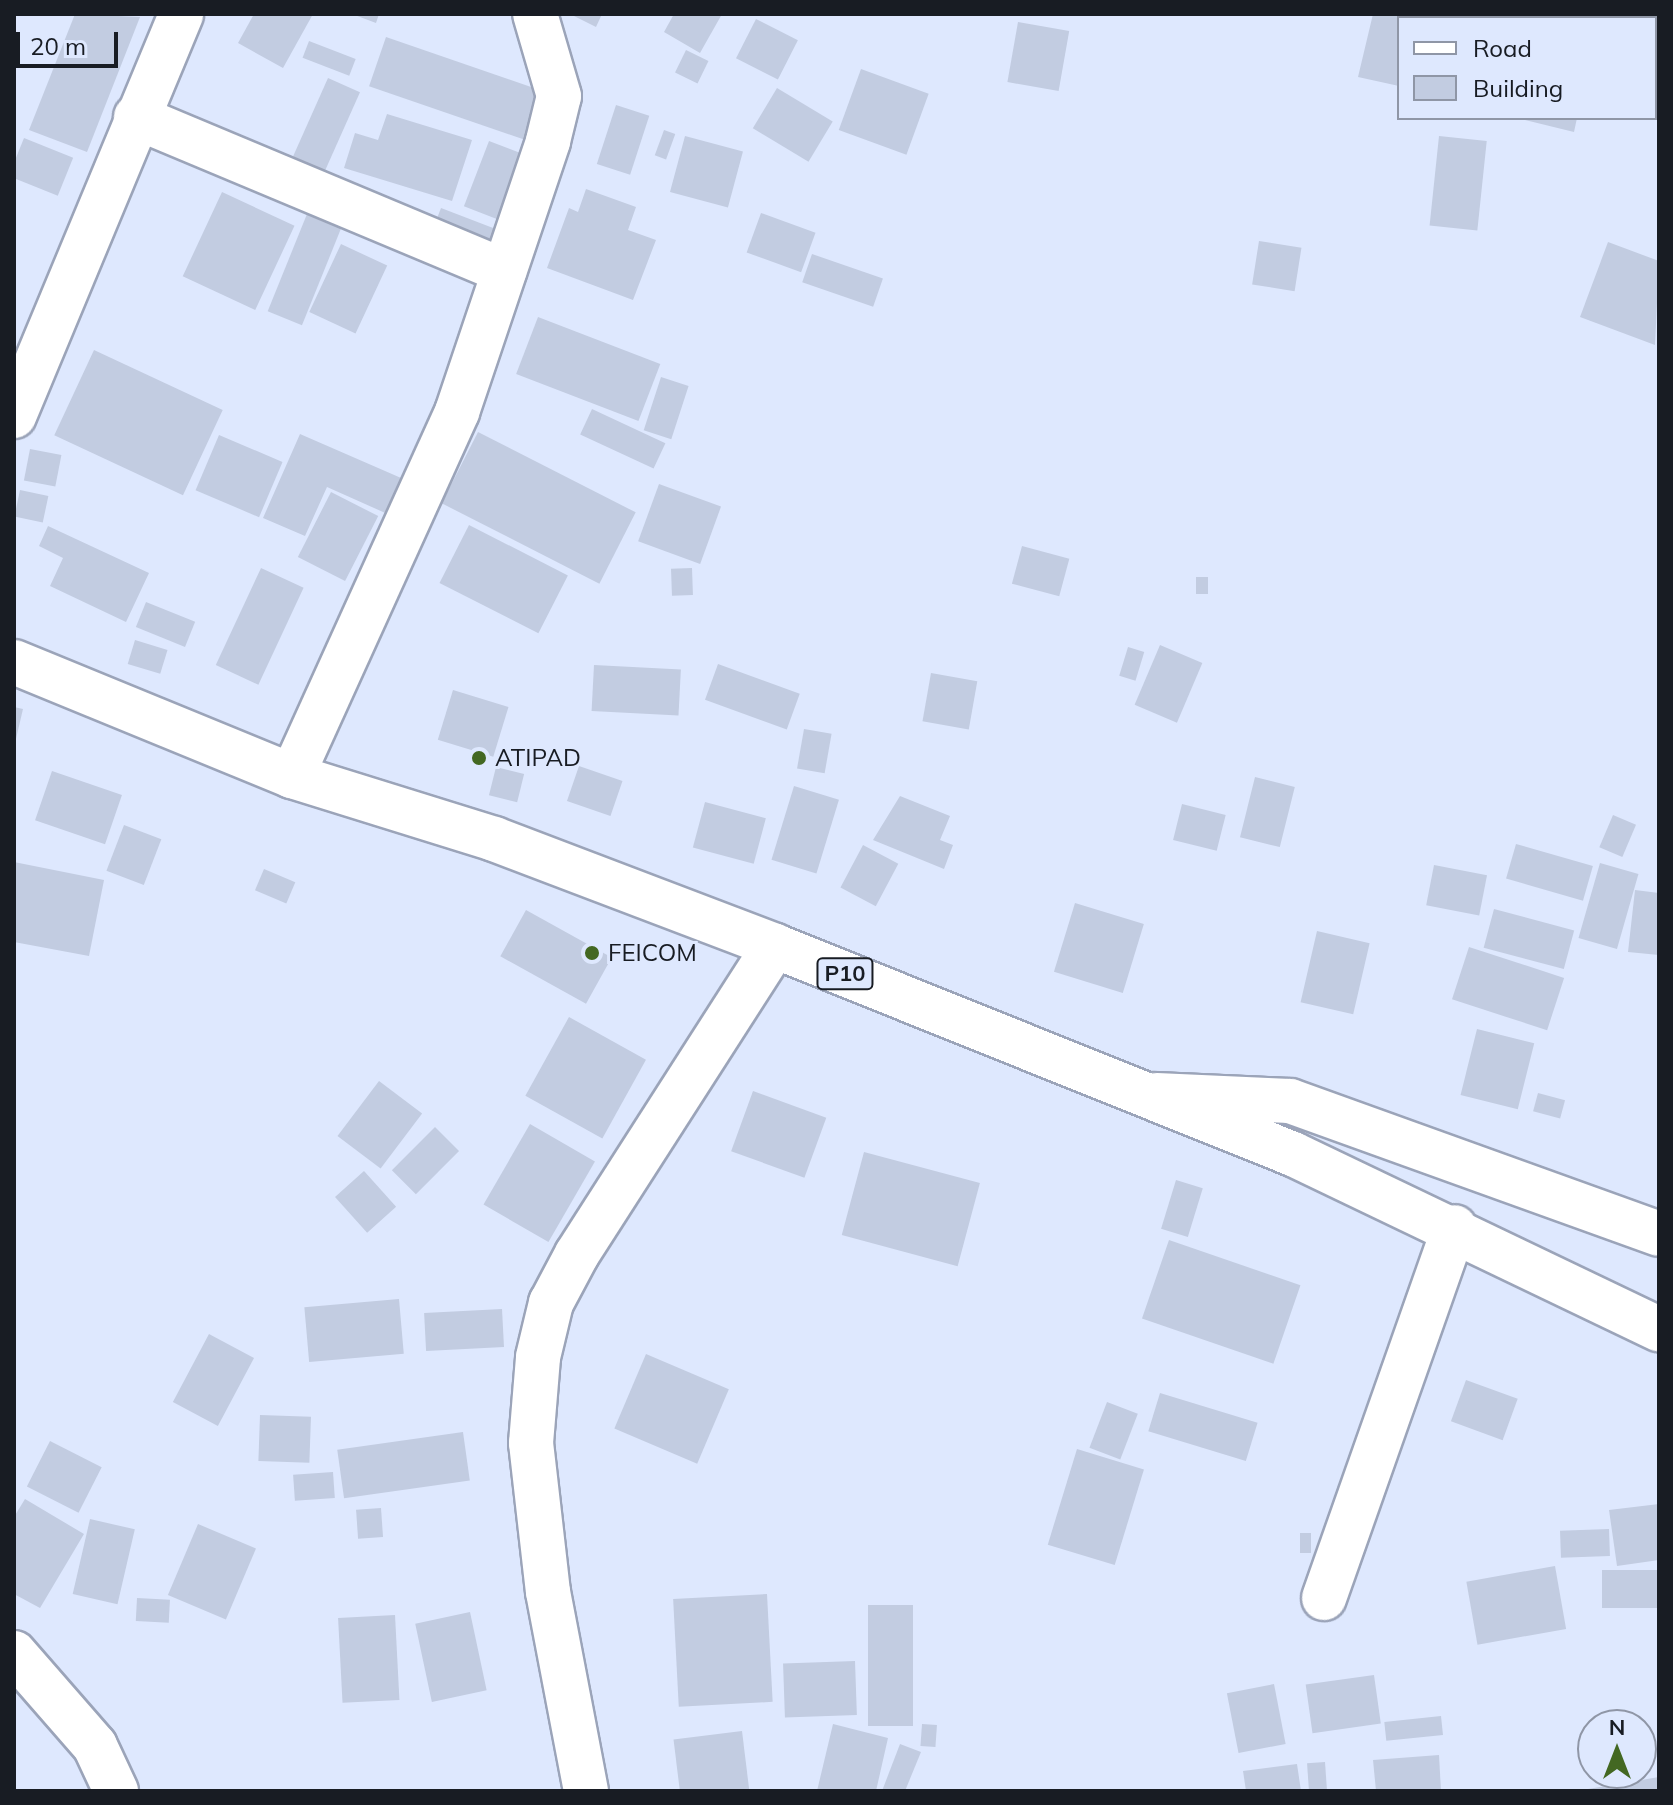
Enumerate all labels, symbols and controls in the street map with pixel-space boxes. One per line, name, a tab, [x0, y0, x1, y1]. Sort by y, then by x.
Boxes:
scale bar	[20, 16, 122, 66]
legend	[1397, 16, 1657, 120]
text: 20 m	[30, 31, 86, 61]
text: Road	[1473, 33, 1532, 63]
text: Building	[1473, 73, 1563, 103]
place label: ATIPAD	[495, 744, 581, 772]
marker: ATIPAD	[470, 749, 488, 767]
place label: FEICOM	[608, 939, 697, 967]
marker: FEICOM	[583, 944, 601, 962]
road number: P10	[815, 956, 875, 992]
north arrow	[1577, 1709, 1657, 1789]
text: N	[1609, 1713, 1625, 1741]

